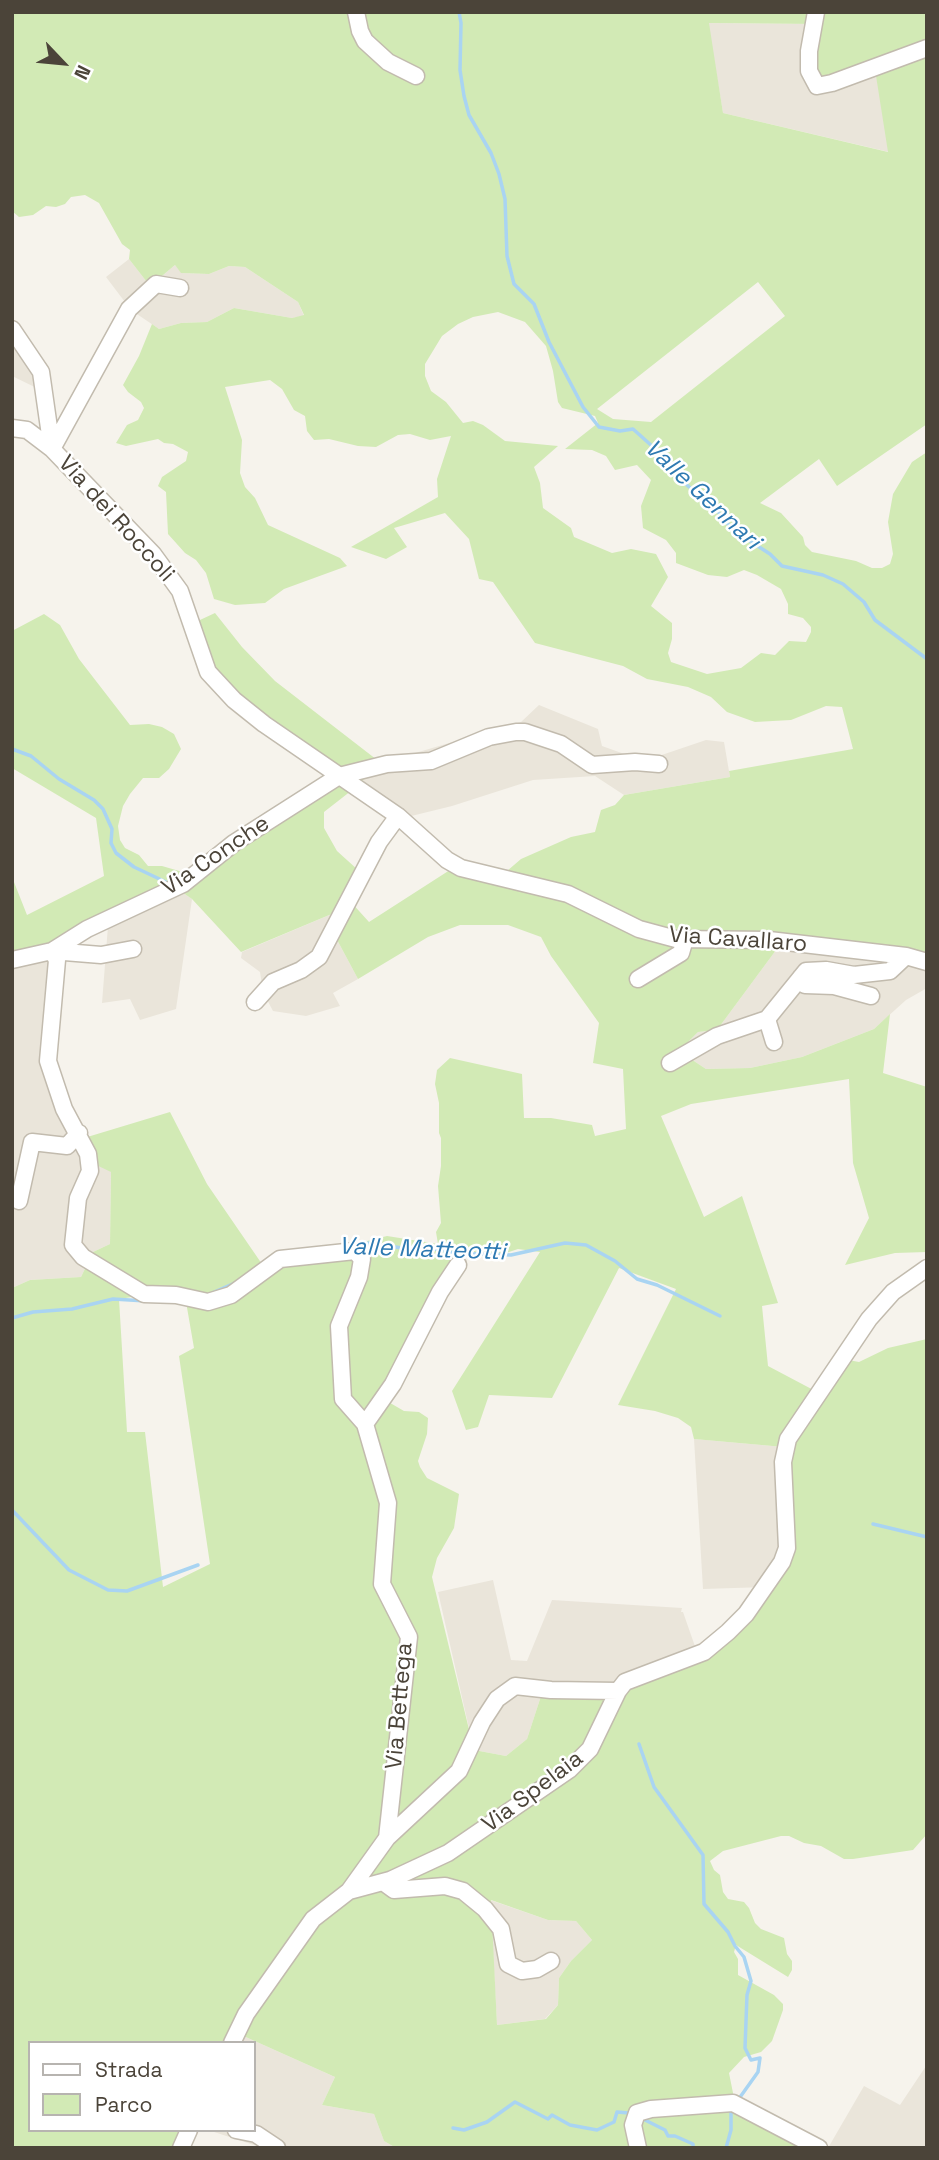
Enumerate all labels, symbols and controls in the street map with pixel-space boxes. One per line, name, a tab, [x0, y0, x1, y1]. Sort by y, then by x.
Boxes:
north arrow	[28, 28, 98, 98]
text: N	[68, 61, 96, 84]
water label: Valle Gennari	[638, 434, 766, 556]
street label: Via dei Roccoli	[52, 450, 180, 588]
street label: Via Conche	[157, 810, 275, 902]
street label: Via Cavallaro	[668, 921, 808, 959]
water label: Valle Matteotti	[338, 1233, 506, 1267]
street label: Via Bettega	[381, 1641, 419, 1771]
street label: Via Spelaia	[477, 1745, 589, 1839]
legend	[28, 2041, 256, 2132]
text: Strada	[95, 2056, 162, 2083]
text: Parco	[95, 2091, 153, 2118]

